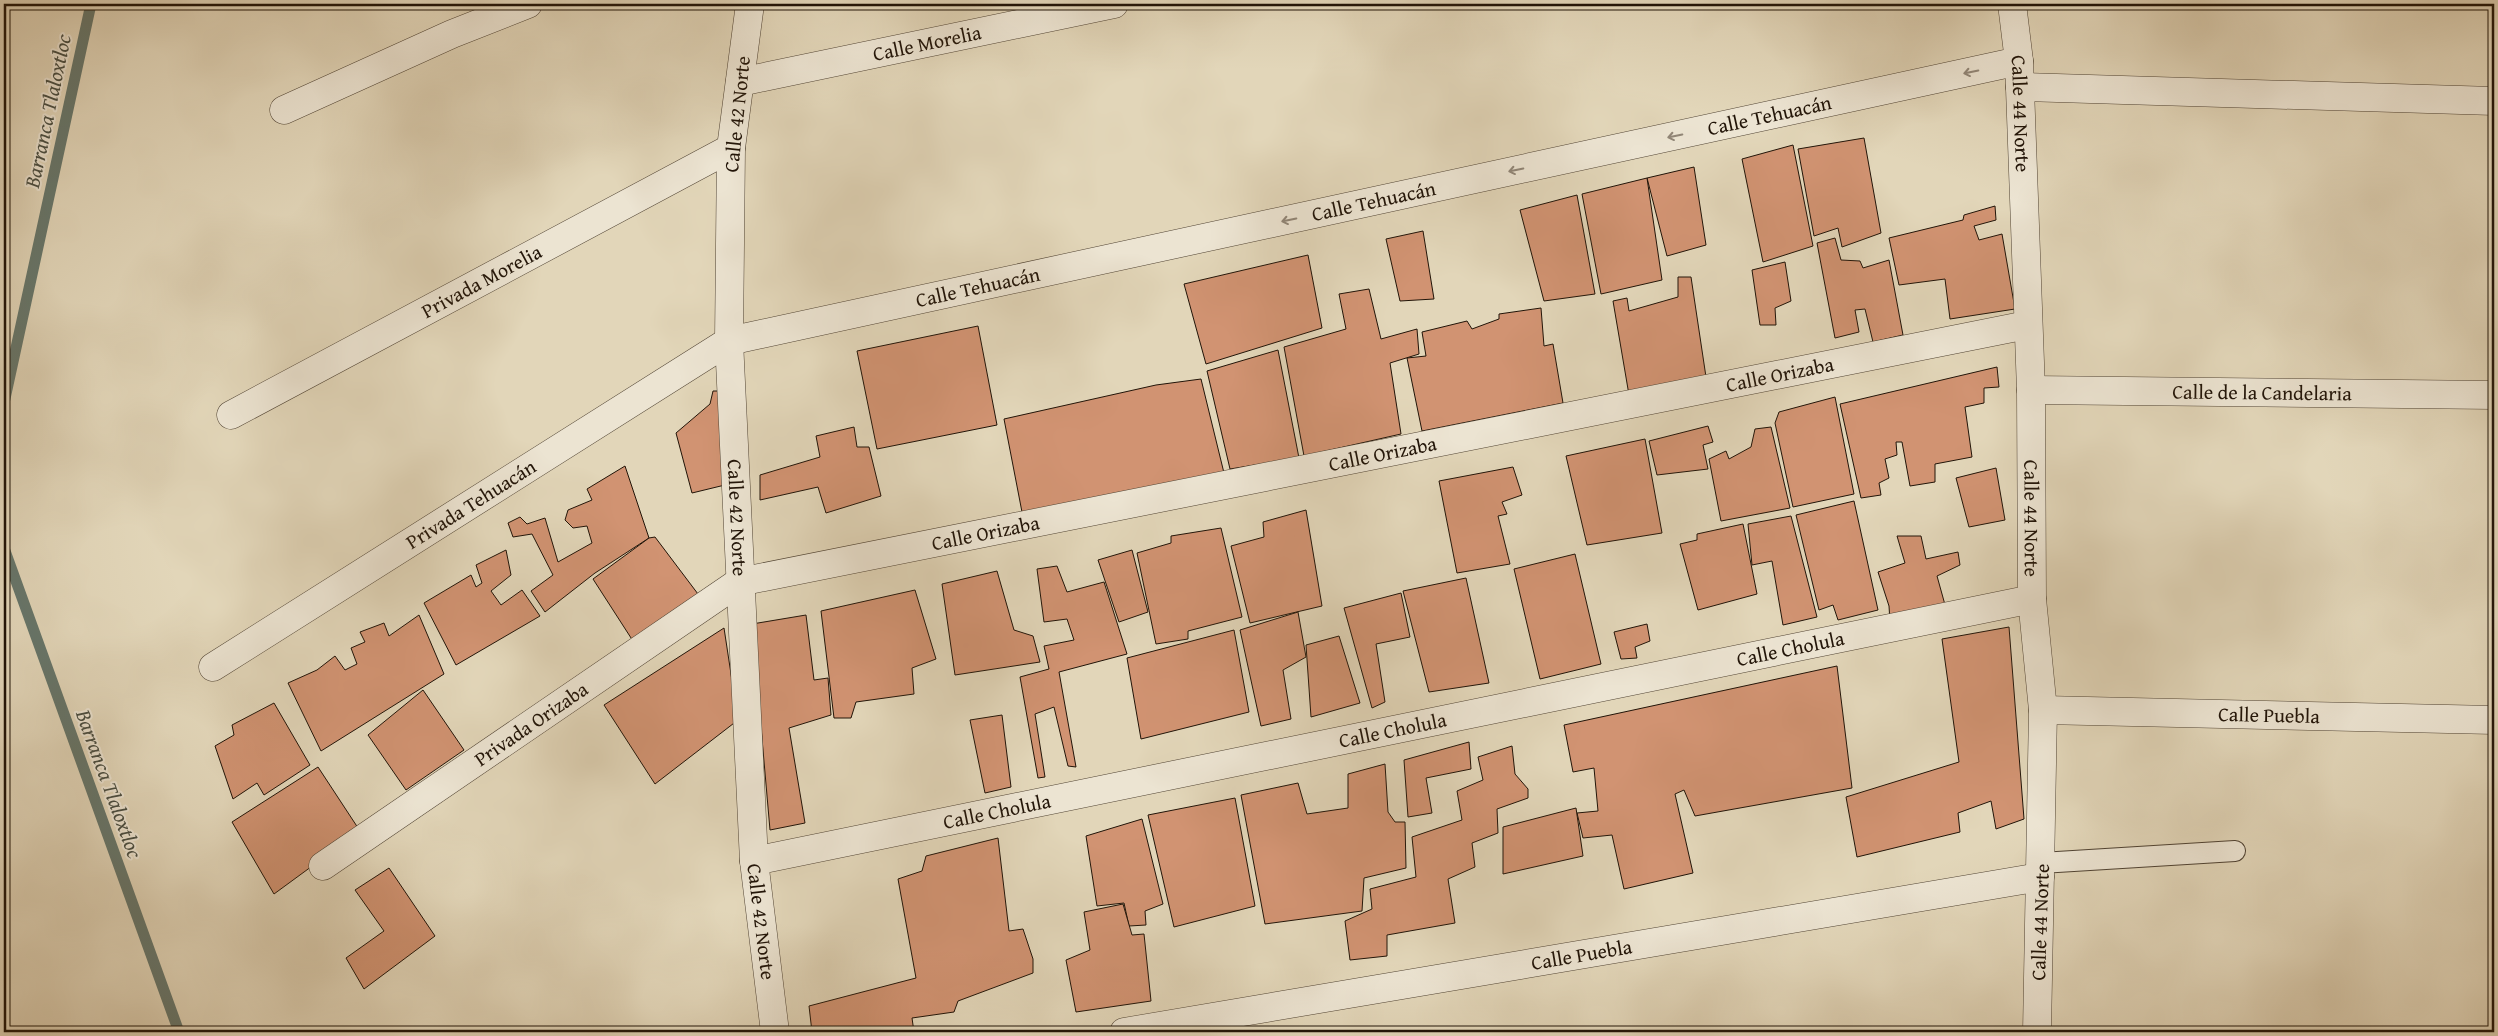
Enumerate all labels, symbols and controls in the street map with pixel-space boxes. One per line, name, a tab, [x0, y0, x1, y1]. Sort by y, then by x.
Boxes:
street label: Calle Morelia	[870, 17, 984, 68]
water label: Barranca Tlaloxtloc	[16, 31, 79, 192]
street label: Calle 44 Norte	[2004, 53, 2038, 173]
street label: Calle 42 Norte	[716, 54, 757, 174]
one-way arrow	[1963, 68, 1979, 77]
street label: Calle Tehuacán	[1705, 87, 1834, 142]
one-way arrow	[1668, 132, 1684, 141]
one-way arrow	[1509, 166, 1525, 175]
street label: Calle Tehuacán	[1309, 173, 1438, 228]
one-way arrow	[1282, 215, 1298, 225]
street label: Privada Morelia	[416, 236, 547, 325]
street label: Calle Tehuacán	[913, 259, 1043, 314]
street label: Calle Orizaba	[1723, 349, 1837, 399]
street label: Calle de la Candelaria	[2172, 377, 2352, 407]
street label: Calle Orizaba	[1326, 428, 1440, 478]
street label: Privada Tehuacán	[400, 452, 541, 556]
street label: Calle 42 Norte	[721, 458, 755, 577]
street label: Calle 44 Norte	[2017, 460, 2047, 577]
street label: Calle Orizaba	[929, 507, 1042, 557]
street label: Calle Cholula	[1734, 623, 1847, 673]
street label: Privada Orizaba	[468, 674, 594, 773]
street label: Calle Puebla	[2218, 699, 2321, 730]
water label: Barranca Tlaloxtloc	[68, 704, 151, 863]
street label: Calle Cholula	[1336, 704, 1450, 755]
street label: Calle Cholula	[940, 785, 1054, 836]
street label: Calle 42 Norte	[740, 862, 783, 981]
street label: Calle 44 Norte	[2023, 863, 2056, 981]
street label: Calle Puebla	[1529, 931, 1635, 977]

